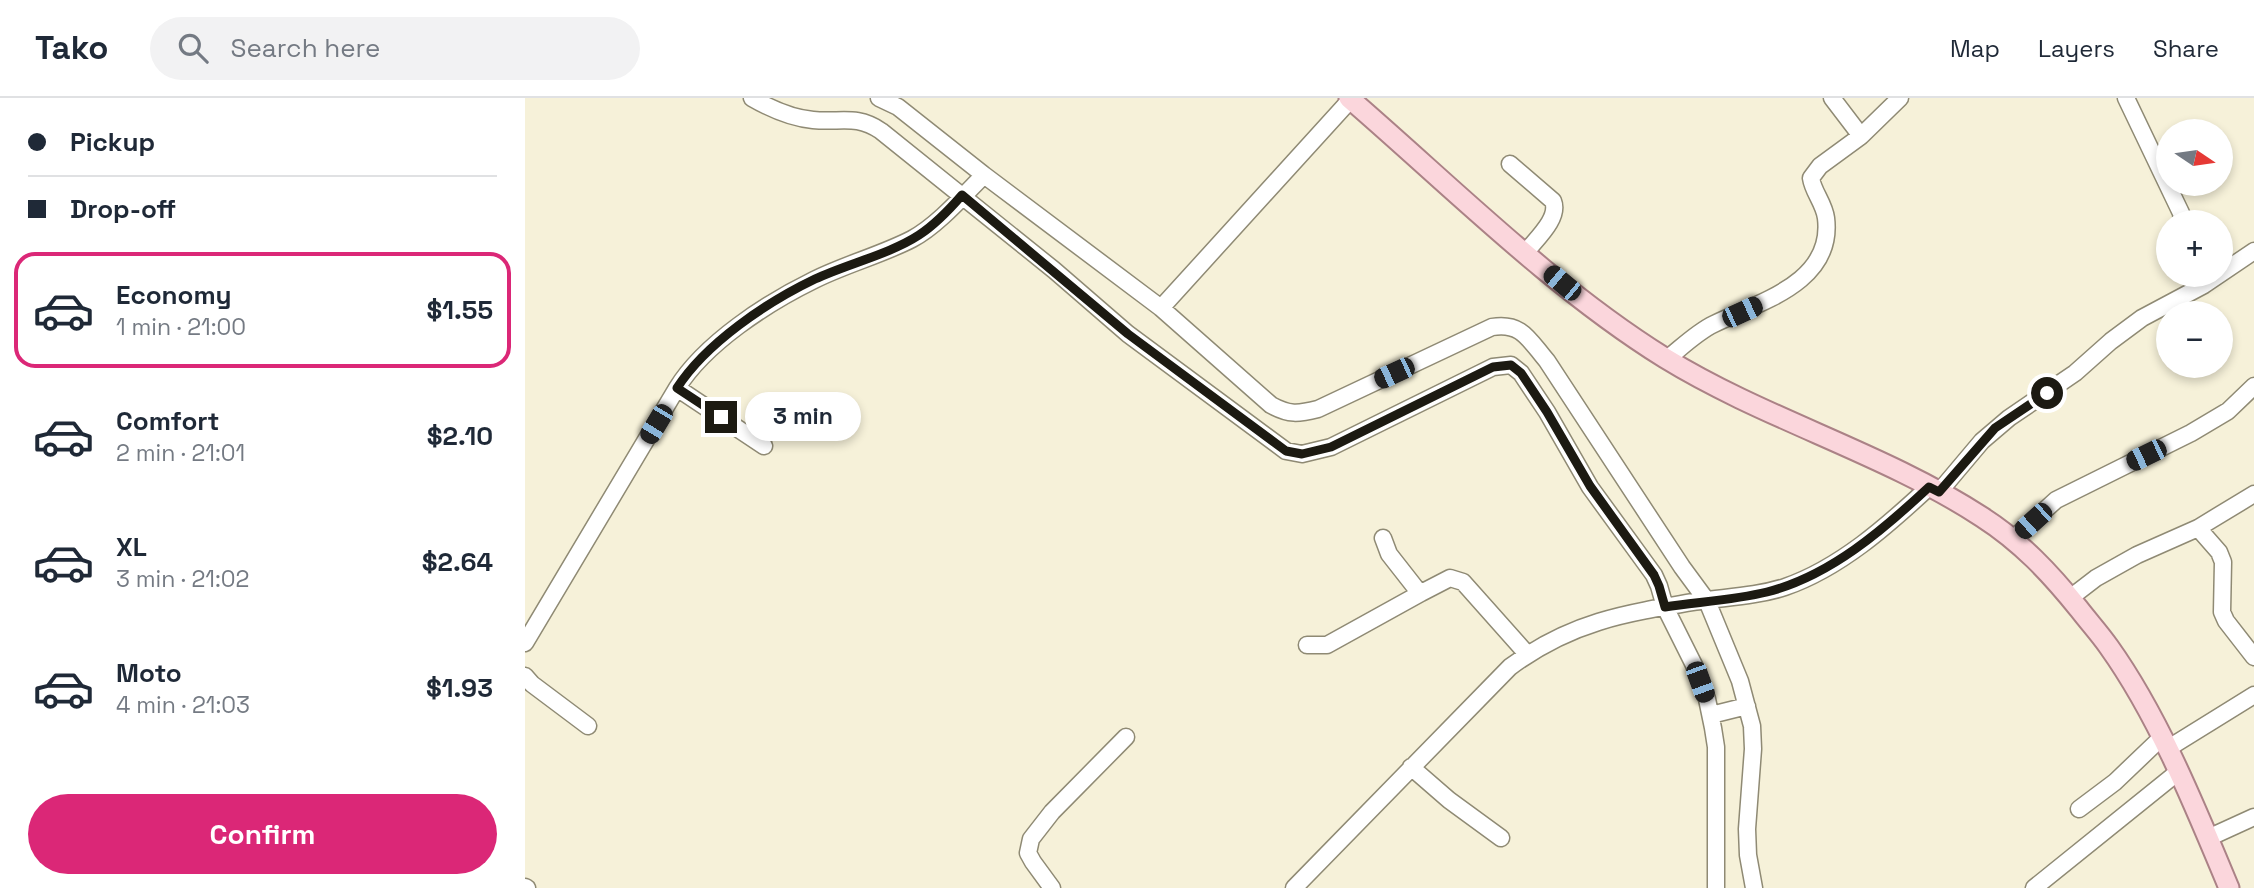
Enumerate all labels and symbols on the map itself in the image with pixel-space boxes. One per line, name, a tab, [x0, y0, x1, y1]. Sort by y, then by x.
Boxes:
north arrow	[2156, 119, 2233, 196]
car	[1540, 261, 1585, 305]
car	[1719, 294, 1766, 330]
car	[1371, 355, 1418, 391]
route start	[2031, 377, 2063, 409]
callout: 3 min	[745, 392, 861, 442]
car	[637, 401, 676, 447]
route end	[705, 401, 737, 433]
car	[2123, 436, 2170, 474]
car	[2011, 499, 2056, 543]
car	[1683, 659, 1718, 705]

